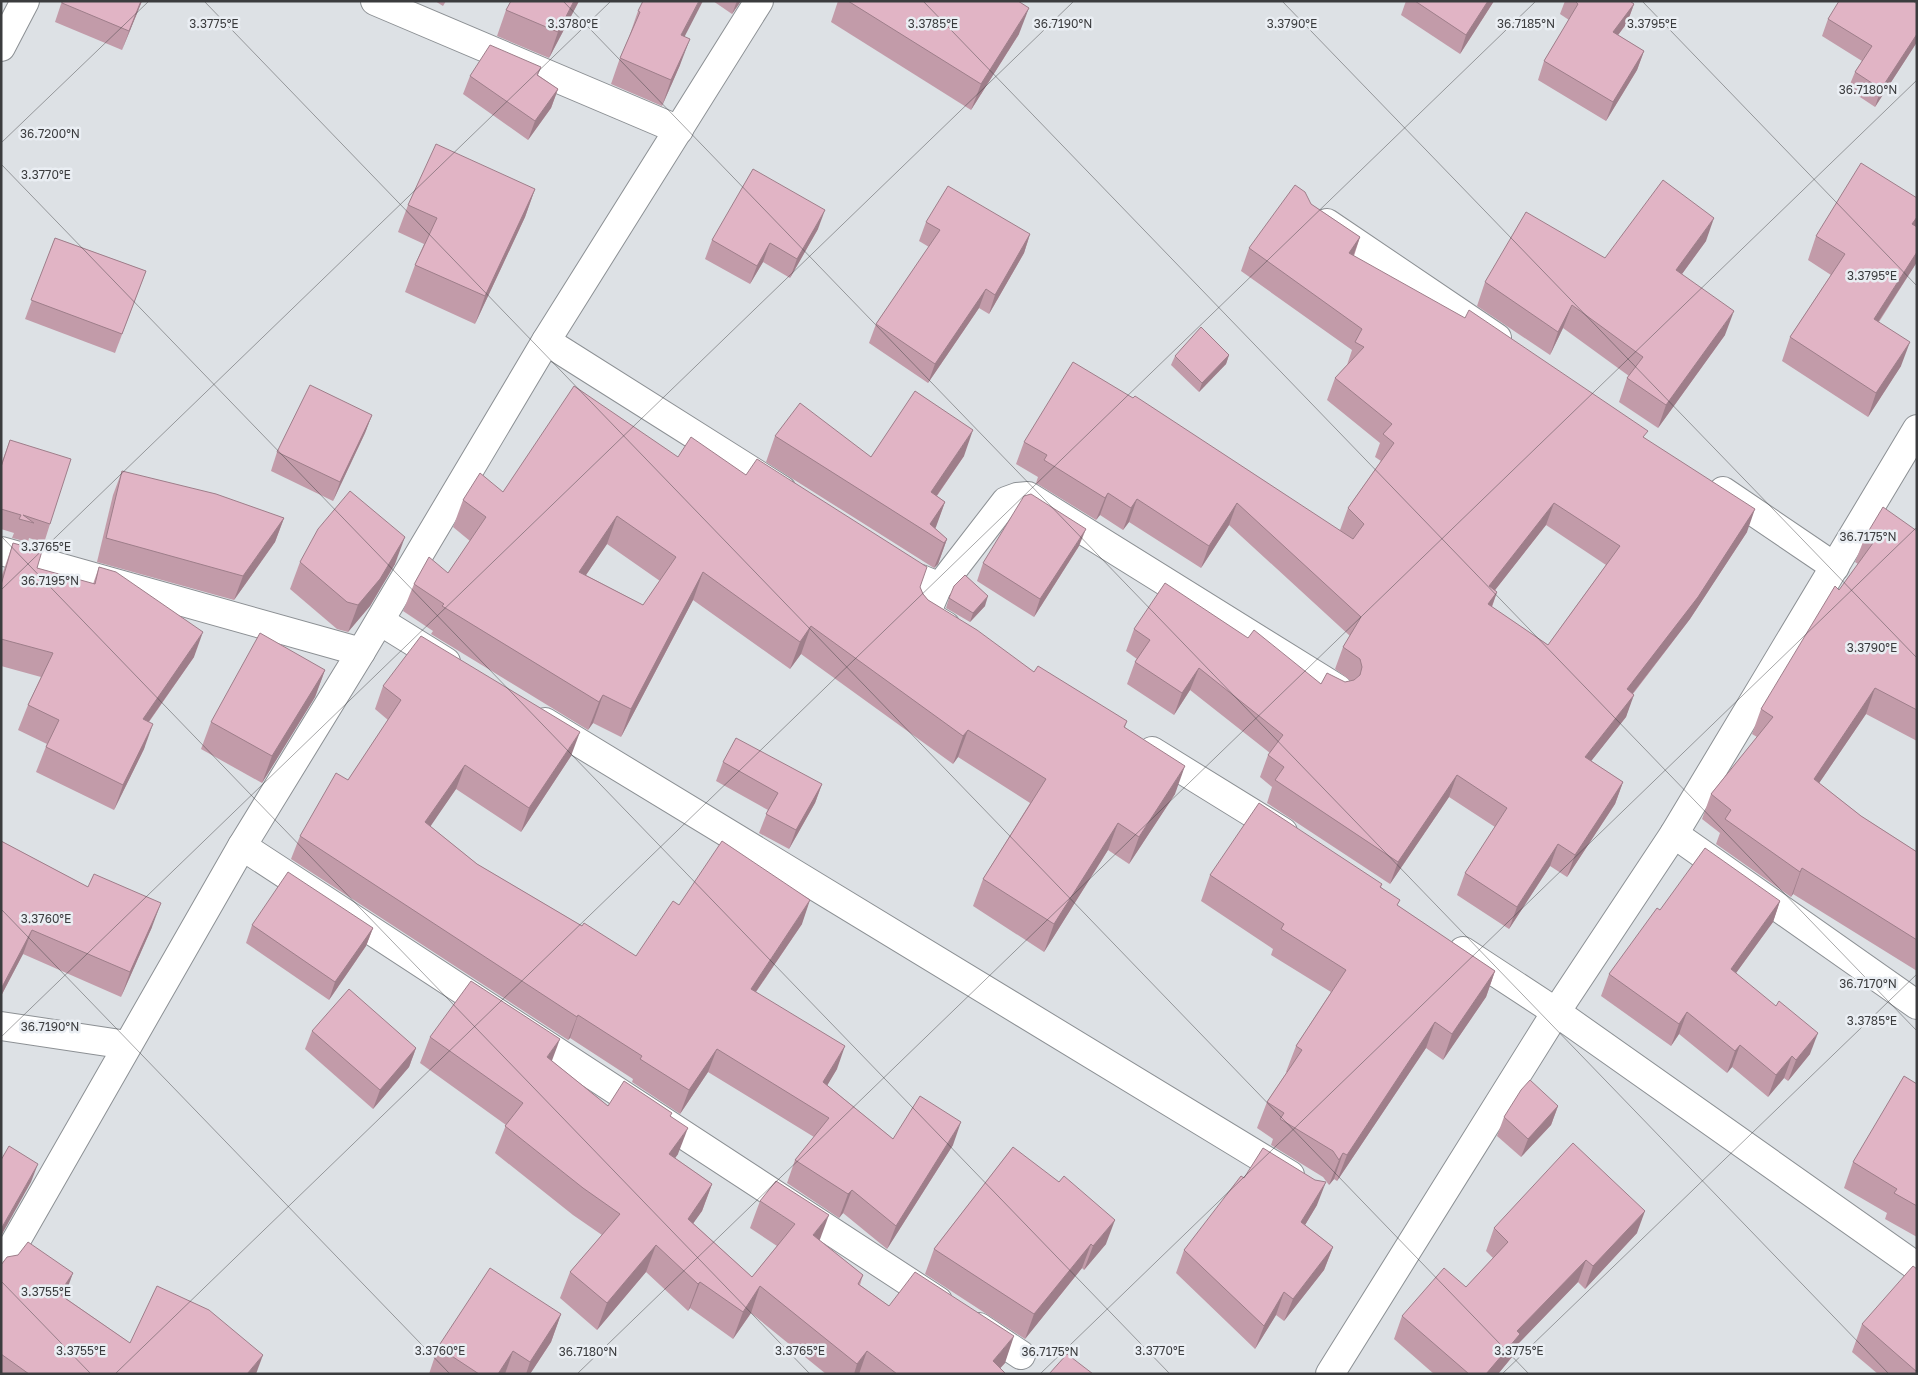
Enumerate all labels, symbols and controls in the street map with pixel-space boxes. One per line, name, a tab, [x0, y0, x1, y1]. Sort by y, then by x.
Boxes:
text: 3.3775°E	[189, 16, 239, 31]
text: 3.3780°E	[548, 16, 598, 31]
text: 3.3785°E	[908, 16, 958, 31]
text: 36.7190°N	[1034, 16, 1092, 31]
text: 3.3790°E	[1267, 16, 1317, 31]
text: 36.7185°N	[1497, 16, 1555, 31]
text: 3.3795°E	[1627, 16, 1677, 31]
text: 36.7180°N	[1839, 82, 1897, 97]
text: 36.7200°N	[20, 126, 80, 141]
text: 3.3770°E	[21, 167, 71, 182]
text: 3.3795°E	[1847, 268, 1897, 283]
text: 36.7175°N	[1839, 529, 1897, 544]
text: 3.3765°E	[21, 539, 71, 554]
text: 36.7195°N	[21, 573, 79, 588]
text: 3.3790°E	[1847, 640, 1897, 655]
text: 3.3760°E	[21, 911, 71, 926]
text: 36.7170°N	[1839, 976, 1897, 991]
text: 3.3785°E	[1847, 1013, 1897, 1028]
text: 36.7190°N	[21, 1019, 79, 1034]
text: 3.3755°E	[21, 1284, 71, 1299]
text: 3.3755°E	[56, 1343, 106, 1358]
text: 3.3760°E	[415, 1343, 465, 1358]
text: 3.3765°E	[775, 1343, 825, 1358]
text: 3.3770°E	[1135, 1343, 1185, 1358]
text: 3.3775°E	[1494, 1343, 1544, 1358]
text: 36.7180°N	[559, 1344, 617, 1359]
text: 36.7175°N	[1021, 1344, 1079, 1359]

